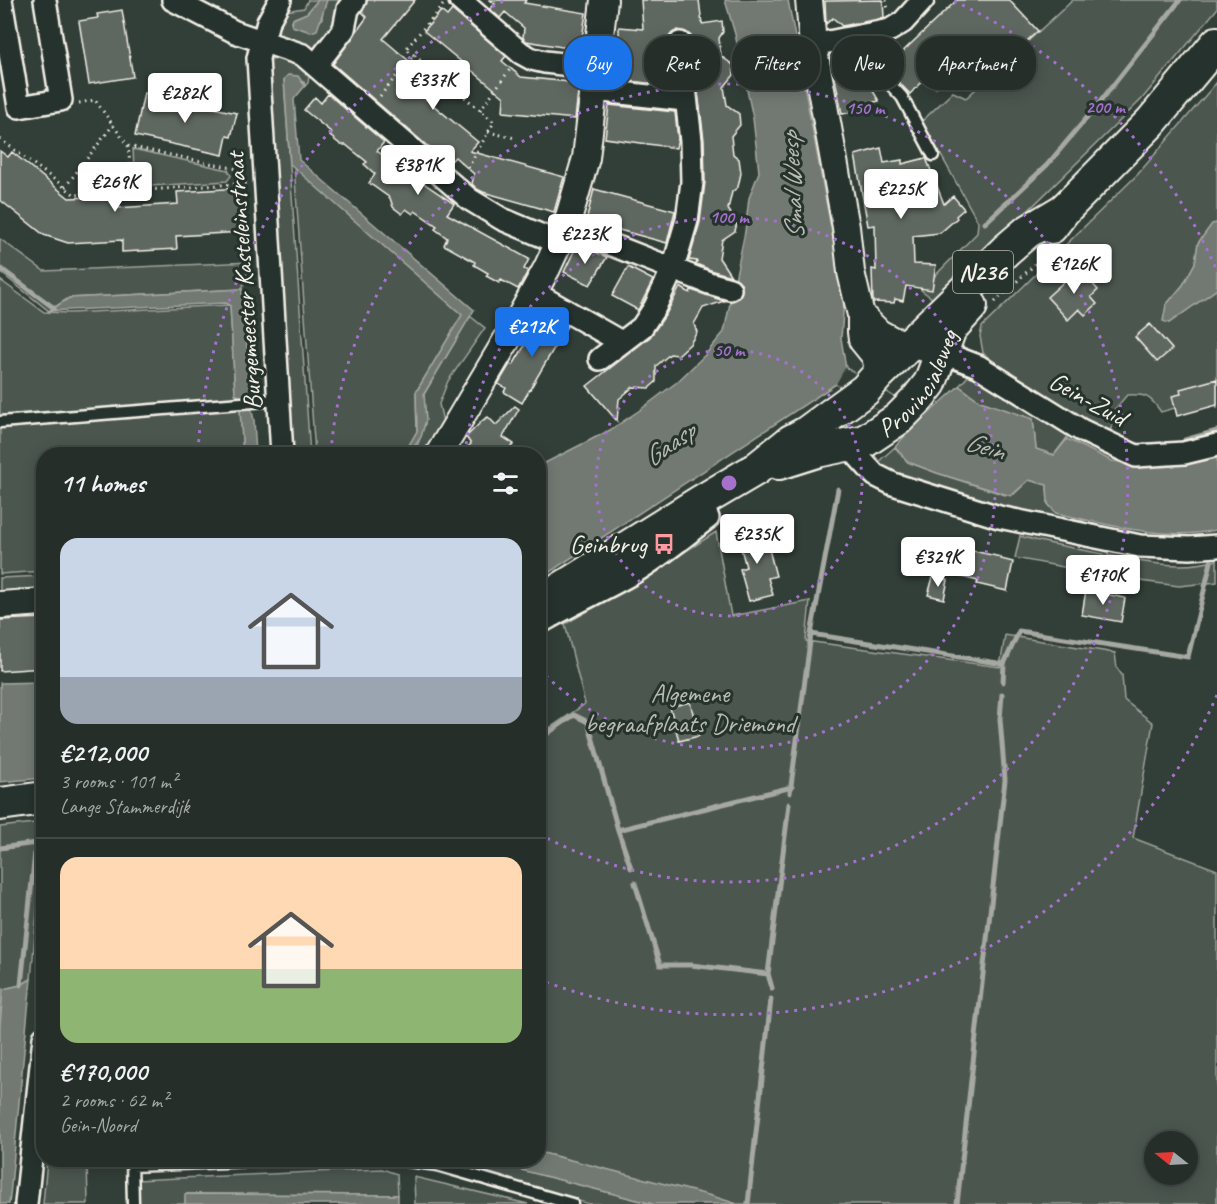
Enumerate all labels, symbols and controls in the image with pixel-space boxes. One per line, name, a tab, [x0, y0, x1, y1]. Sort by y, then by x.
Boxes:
chip: Buy	[564, 36, 632, 90]
chip: Rent	[644, 36, 720, 90]
chip: Filters	[732, 36, 820, 90]
chip: New	[832, 36, 904, 90]
chip: Apartment	[916, 36, 1036, 90]
pin: €337K	[391, 60, 475, 111]
text: €337K	[410, 67, 456, 92]
pin: €282K	[143, 73, 227, 124]
text: €282K	[162, 80, 208, 105]
text: 200 m	[1086, 96, 1126, 118]
text: 150 m	[846, 97, 886, 119]
water label: Smal Weesp	[772, 129, 812, 241]
pin: €381K	[376, 145, 460, 196]
street label: Burgemeester Kasteleinstraat	[218, 149, 269, 411]
text: €381K	[395, 152, 441, 177]
pin: €269K	[73, 162, 157, 213]
text: €269K	[92, 169, 138, 194]
pin: €225K	[859, 169, 943, 220]
text: €225K	[878, 176, 924, 201]
text: 100 m	[710, 206, 750, 228]
pin: €223K	[543, 214, 627, 265]
text: €223K	[562, 221, 608, 246]
pin: €126K	[1032, 244, 1116, 295]
road number: N236	[953, 251, 1013, 293]
text: €126K	[1051, 251, 1097, 276]
pin: €212K	[490, 307, 574, 358]
text: €212K	[509, 314, 555, 339]
street label: Provincialeweg	[871, 323, 965, 444]
text: 50 m	[714, 339, 746, 361]
street label: Gein-Zuid	[1043, 364, 1136, 436]
water label: Gaasp	[637, 412, 704, 474]
water label: Gein	[961, 424, 1010, 469]
text: 11 homes	[60, 467, 145, 500]
icon: filters	[489, 467, 522, 500]
centre of rings	[719, 473, 739, 493]
pin: €235K	[715, 514, 799, 565]
text: €235K	[734, 521, 780, 546]
place label: Geinbrug	[570, 528, 649, 561]
bus stop icon: Geinbrug	[652, 532, 676, 556]
pin: €329K	[896, 537, 980, 588]
text: €329K	[915, 544, 961, 569]
pin: €170K	[1061, 555, 1145, 606]
text: €170K	[1080, 562, 1126, 587]
icon: home	[237, 577, 345, 685]
park label: Algemene begraafplaats Driemond	[585, 677, 799, 740]
text: €212,000	[60, 736, 147, 769]
text: 3 rooms · 101 m²	[60, 769, 177, 794]
text: Lange Stammerdijk	[60, 794, 189, 819]
icon: home	[237, 896, 345, 1004]
text: €170,000	[60, 1055, 147, 1088]
text: 2 rooms · 62 m²	[60, 1088, 168, 1113]
text: Gein-Noord	[60, 1113, 137, 1138]
north arrow	[1144, 1131, 1198, 1185]
map controls	[1144, 1131, 1198, 1185]

